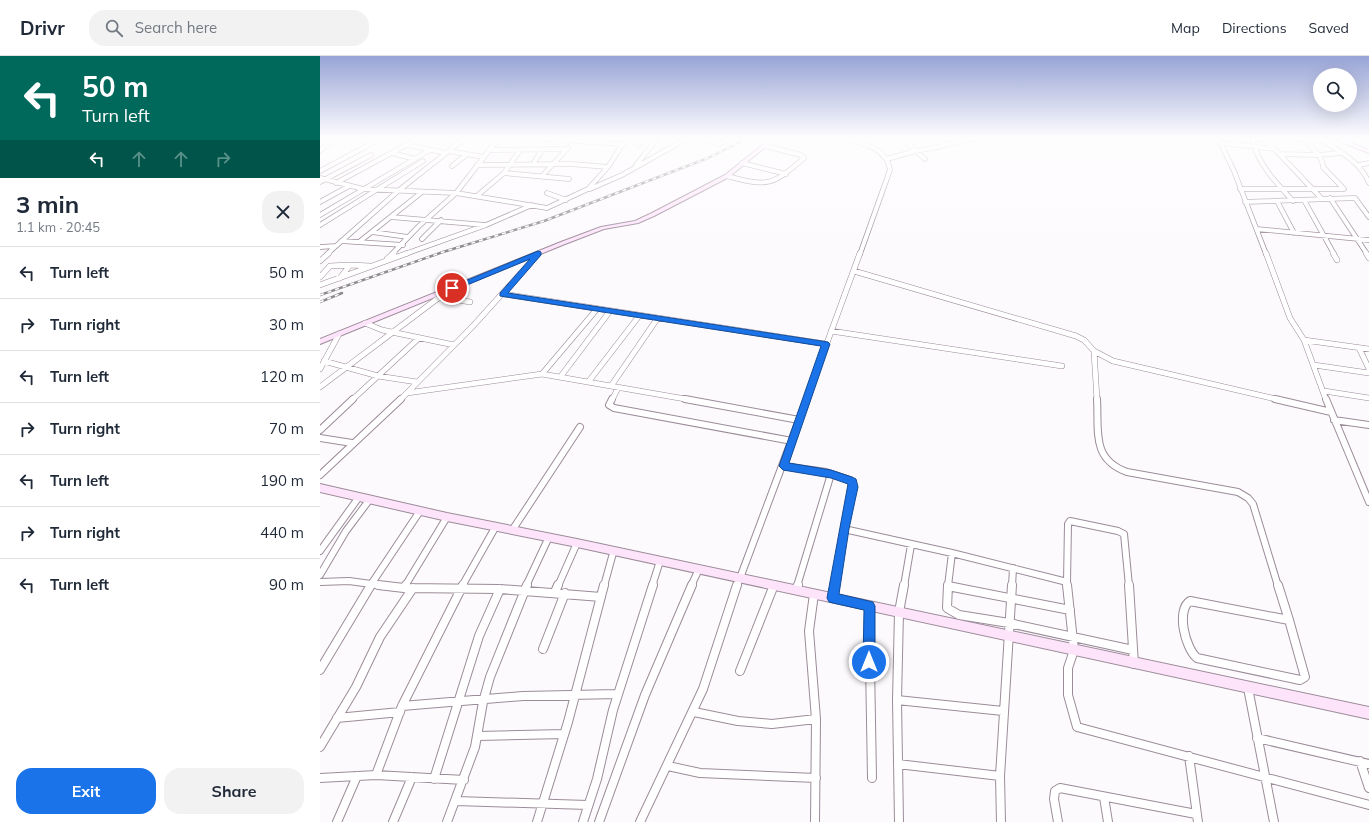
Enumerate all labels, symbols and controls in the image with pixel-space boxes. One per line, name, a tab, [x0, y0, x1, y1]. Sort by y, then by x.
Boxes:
search box	[89, 10, 369, 46]
text: Drivr	[20, 16, 65, 40]
icon: search	[103, 17, 125, 39]
text: Search here	[135, 18, 217, 37]
text: Map	[1171, 19, 1200, 37]
text: Directions	[1222, 19, 1287, 37]
text: Saved	[1309, 19, 1349, 37]
map controls	[1313, 68, 1357, 112]
button: search	[1313, 68, 1357, 112]
text: 50 m	[82, 69, 148, 104]
icon: left	[16, 72, 68, 124]
text: Turn left	[82, 104, 150, 127]
icon: left	[86, 148, 108, 170]
icon: ahead	[128, 148, 150, 170]
icon: ahead	[170, 148, 192, 170]
icon: right	[212, 148, 234, 170]
text: 3 min	[16, 189, 79, 219]
button: close	[262, 191, 304, 233]
text: 1.1 km · 20:45	[16, 219, 100, 235]
icon: left	[16, 262, 38, 284]
text: Turn left	[50, 263, 109, 282]
text: 50 m	[269, 263, 304, 282]
pin	[435, 271, 469, 305]
icon: arrive	[441, 277, 463, 299]
icon: right	[16, 314, 38, 336]
text: Turn right	[50, 315, 120, 334]
text: 30 m	[269, 315, 304, 334]
icon: left	[16, 366, 38, 388]
text: Turn left	[50, 367, 109, 386]
text: 120 m	[260, 367, 304, 386]
icon: right	[16, 418, 38, 440]
text: Turn right	[50, 419, 120, 438]
text: 70 m	[269, 419, 304, 438]
icon: left	[16, 470, 38, 492]
text: Turn left	[50, 471, 109, 490]
text: 190 m	[260, 471, 304, 490]
icon: right	[16, 522, 38, 544]
text: Turn right	[50, 523, 120, 542]
text: 440 m	[260, 523, 304, 542]
icon: left	[16, 574, 38, 596]
text: Turn left	[50, 575, 109, 594]
text: 90 m	[269, 575, 304, 594]
position arrow	[848, 641, 890, 683]
button: Exit	[16, 768, 156, 814]
button: Share	[164, 768, 304, 814]

